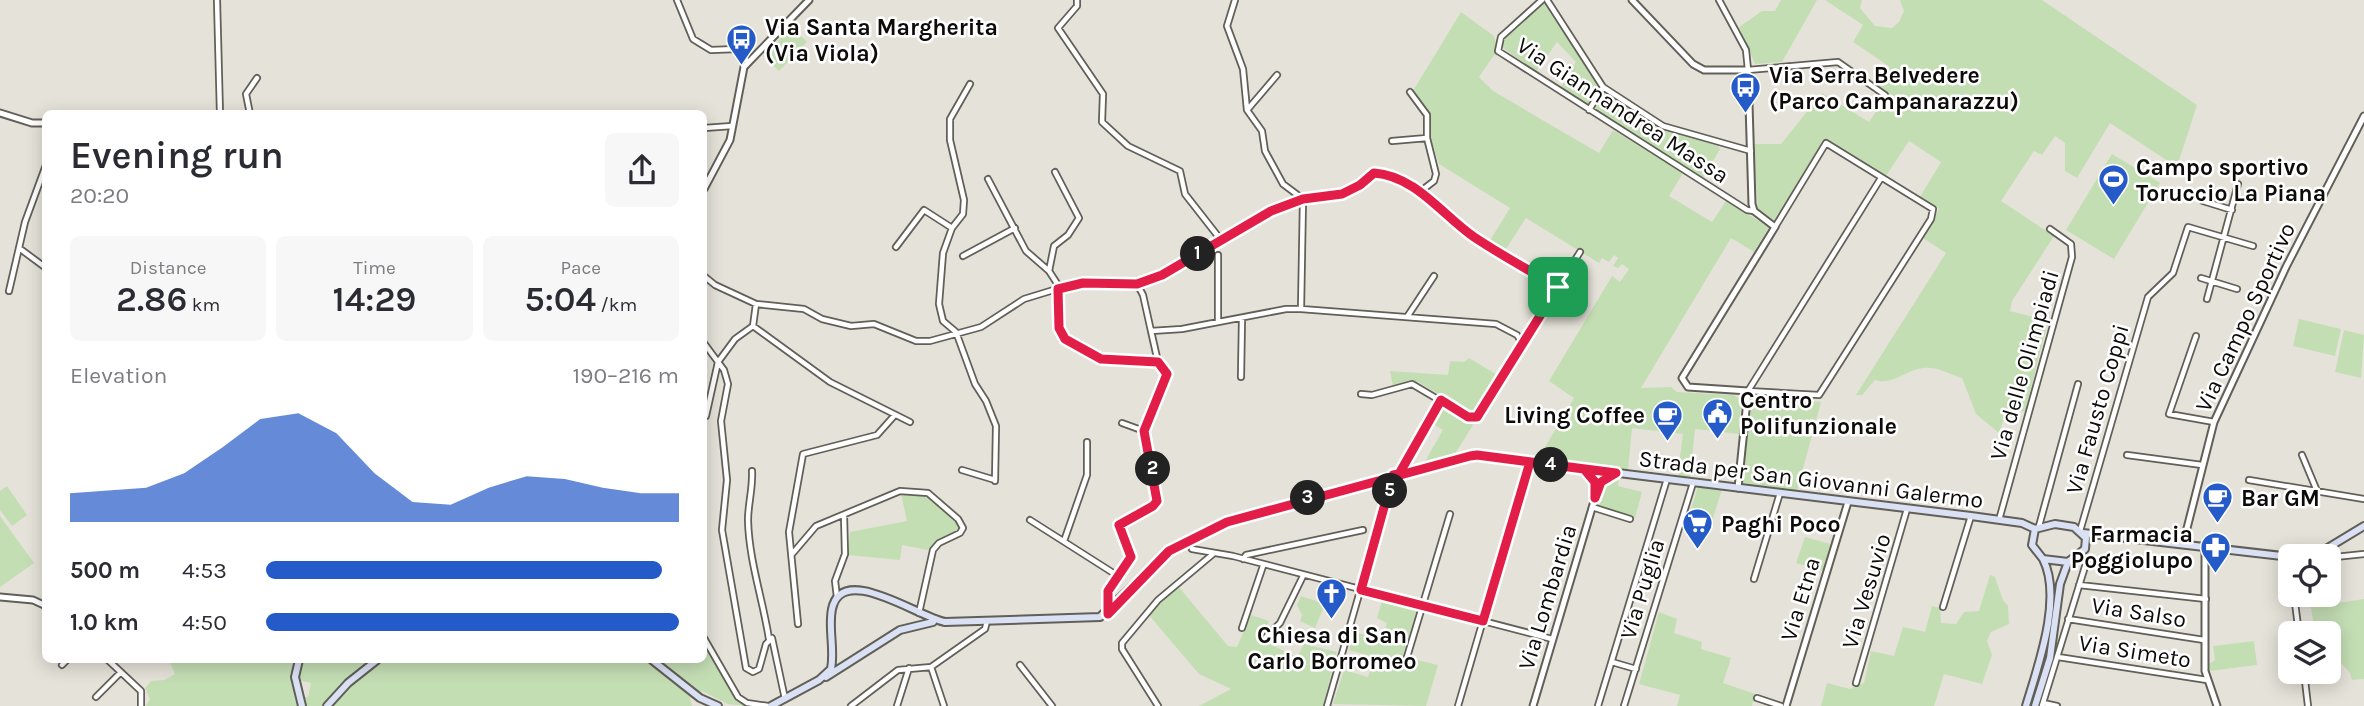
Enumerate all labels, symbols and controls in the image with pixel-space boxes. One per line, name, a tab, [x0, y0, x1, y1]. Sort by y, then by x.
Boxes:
place label: Via Santa Margherita (Via Viola)	[765, 14, 998, 67]
bus stop icon: Via Santa Margherita (Via Viola)	[725, 23, 759, 67]
street label: Via Giannandrea Massa	[1512, 32, 1734, 189]
place label: Via Serra Belvedere (Parco Campanarazzu)	[1769, 62, 2019, 115]
bus stop icon: Via Serra Belvedere (Parco Campanarazzu)	[1729, 71, 1763, 115]
text: Evening run	[70, 133, 284, 178]
button: share	[605, 133, 679, 207]
place label: Campo sportivo Toruccio La Piana	[2136, 154, 2326, 207]
sports icon: Campo sportivo Toruccio La Piana	[2096, 163, 2130, 207]
text: 20:20	[70, 182, 129, 209]
street label: Via Campo Sportivo	[2190, 218, 2301, 416]
pin: 1	[1180, 236, 1216, 272]
text: 1	[1194, 242, 1201, 264]
text: Distance	[130, 257, 207, 279]
text: Time	[353, 257, 396, 279]
text: Pace	[561, 257, 601, 279]
pin	[1528, 257, 1588, 317]
street label: Via delle Olimpiadi	[1984, 267, 2065, 463]
icon: arrive	[1539, 268, 1577, 306]
text: 2.86	[116, 279, 187, 320]
text: 14:29	[333, 279, 416, 320]
text: 5:04	[524, 279, 596, 320]
text: km	[187, 294, 220, 316]
text: /km	[596, 294, 637, 316]
street label: Via Fausto Coppi	[2060, 321, 2135, 497]
text: Elevation	[70, 362, 167, 389]
text: 190–216 m	[572, 362, 679, 389]
place label: Centro Polifunzionale	[1740, 387, 1897, 440]
public building icon: Centro Polifunzionale	[1700, 396, 1734, 440]
cafe icon: Living Coffee	[1651, 398, 1685, 442]
place label: Living Coffee	[1504, 402, 1645, 429]
street label: Strada per San Giovanni Galermo	[1637, 445, 1985, 514]
pin: 4	[1534, 448, 1568, 482]
pin: 2	[1136, 452, 1170, 486]
text: 4	[1545, 453, 1556, 475]
text: 2	[1147, 457, 1158, 479]
pin: 5	[1372, 474, 1408, 508]
text: 5	[1384, 479, 1395, 501]
pin: 3	[1290, 480, 1326, 516]
cafe icon: Bar GM	[2201, 481, 2235, 525]
place label: Bar GM	[2241, 485, 2320, 512]
text: 3	[1302, 486, 1313, 508]
supermarket icon: Paghi Poco	[1681, 507, 1715, 551]
place label: Paghi Poco	[1721, 511, 1840, 538]
street label: Via Lombardia	[1513, 521, 1582, 673]
place label: Farmacia Poggiolupo	[2071, 521, 2193, 574]
street label: Via Vesuvio	[1836, 530, 1897, 652]
pharmacy icon: Farmacia Poggiolupo	[2199, 530, 2233, 574]
street label: Via Puglia	[1614, 536, 1671, 643]
map controls	[2278, 544, 2341, 684]
button: locate	[2278, 544, 2341, 607]
street label: Via Etna	[1775, 554, 1826, 644]
text: 500 m	[70, 557, 140, 584]
text: 4:53	[182, 557, 227, 584]
church icon: Chiesa di San Carlo Borromeo	[1315, 577, 1349, 621]
street label: Via Salso	[2090, 592, 2188, 633]
text: 1.0 km	[70, 609, 139, 636]
text: 4:50	[182, 609, 227, 636]
button: layers	[2278, 621, 2341, 684]
place label: Chiesa di San Carlo Borromeo	[1248, 622, 1416, 675]
street label: Via Simeto	[2077, 629, 2193, 674]

